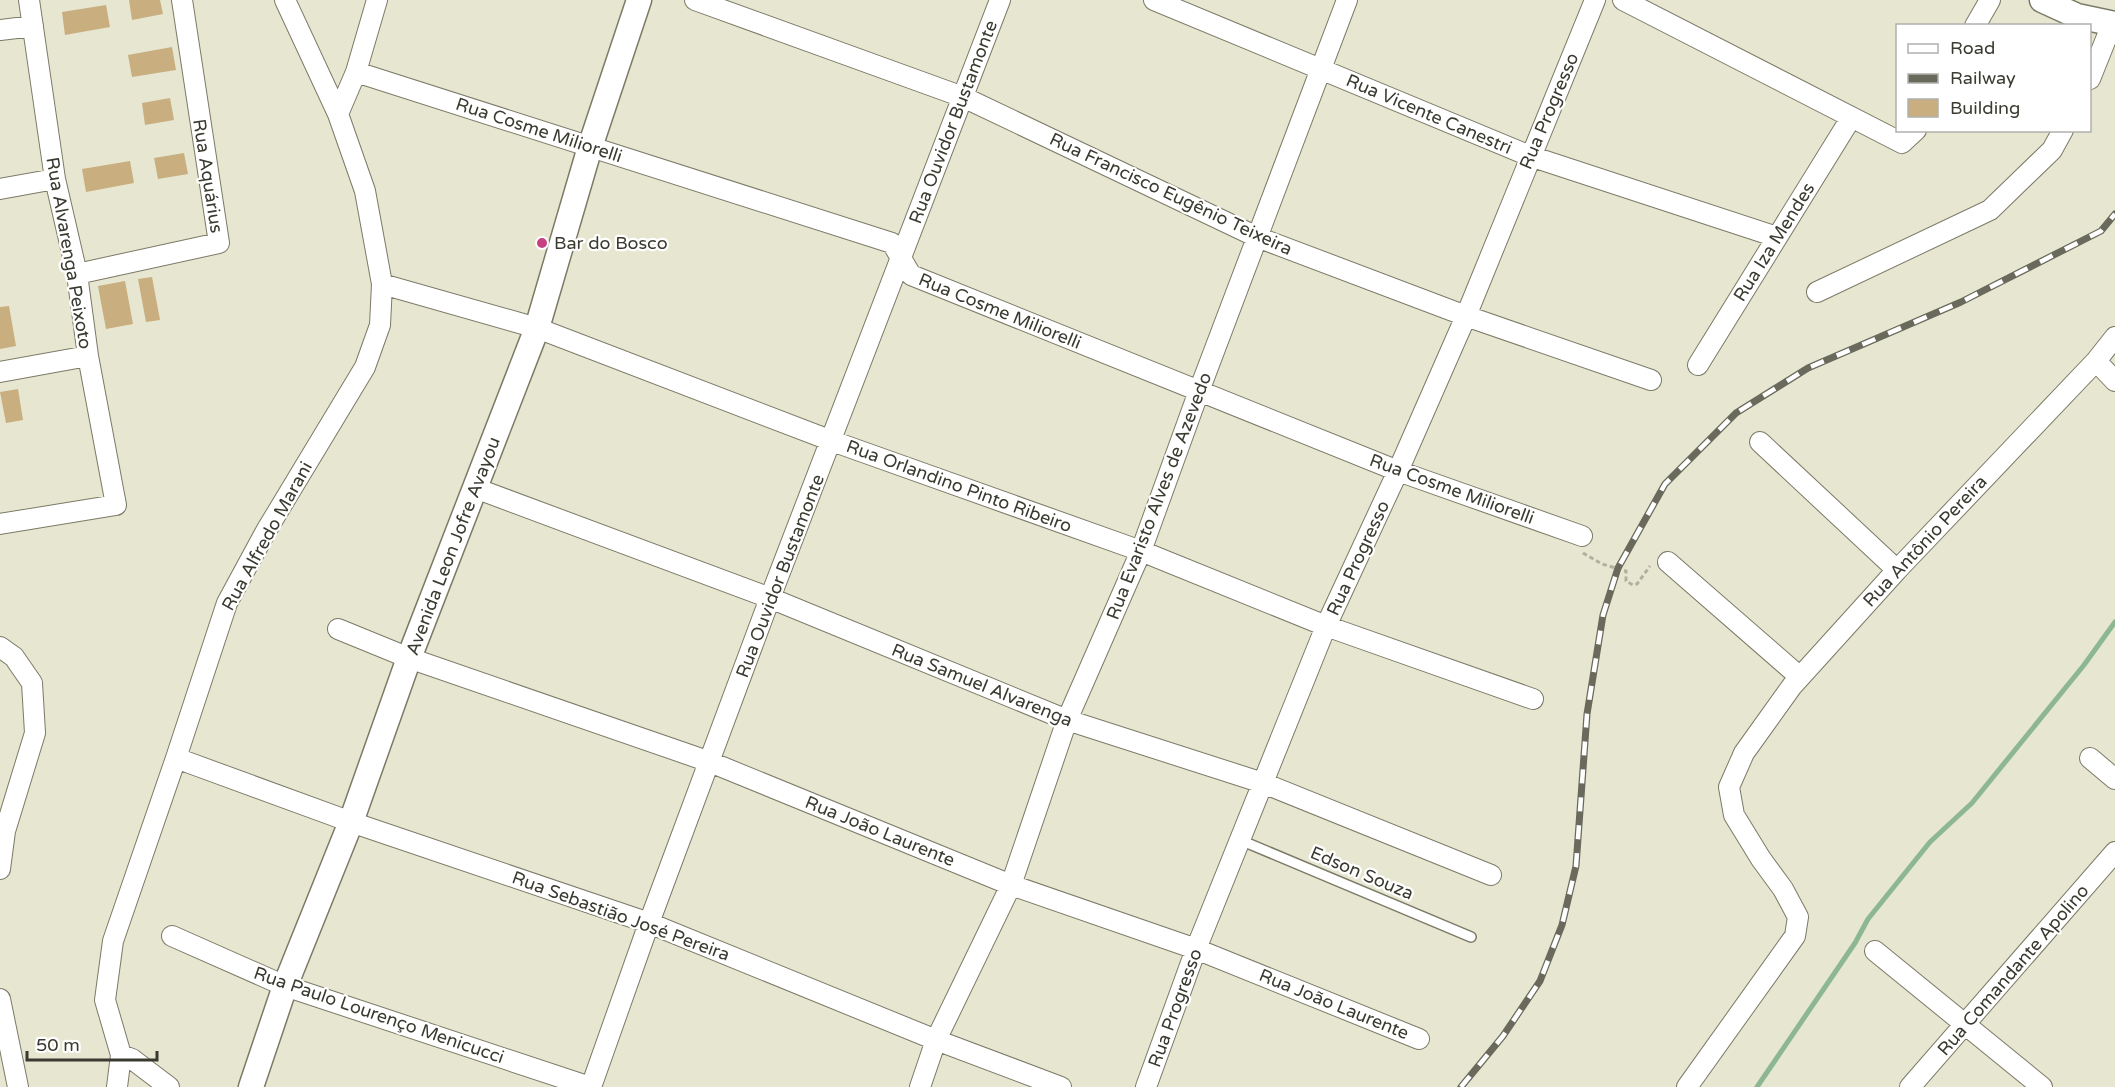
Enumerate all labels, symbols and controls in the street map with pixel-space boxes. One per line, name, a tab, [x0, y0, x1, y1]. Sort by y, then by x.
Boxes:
street label: Rua Ouvidor Bustamonte	[904, 17, 1002, 227]
legend	[1896, 24, 2091, 132]
text: Road	[1950, 37, 1995, 59]
street label: Rua Progresso	[1515, 49, 1583, 173]
text: Railway	[1950, 67, 2016, 89]
street label: Rua Vicente Canestri	[1343, 69, 1515, 159]
street label: Rua Cosme Miliorelli	[453, 93, 625, 167]
text: Building	[1950, 97, 2020, 119]
street label: Rua Aquárius	[188, 117, 228, 235]
street label: Rua Francisco Eugênio Teixeira	[1046, 128, 1296, 260]
street label: Rua Alvarenga Peixoto	[41, 155, 97, 351]
street label: Rua Iza Mendes	[1729, 179, 1819, 305]
place label: Bar do Bosco	[554, 232, 668, 254]
marker: Bar do Bosco	[535, 236, 549, 250]
street label: Rua Cosme Miliorelli	[915, 268, 1085, 354]
street label: Rua Evaristo Alves de Azevedo	[1102, 369, 1216, 623]
street label: Avenida Leon Jofre Avayou	[401, 434, 505, 658]
street label: Rua Orlandino Pinto Ribeiro	[843, 435, 1075, 537]
street label: Rua Cosme Miliorelli	[1367, 449, 1537, 529]
street label: Rua Alfredo Marani	[217, 458, 317, 614]
street label: Rua Ouvidor Bustamonte	[731, 471, 829, 681]
street label: Rua Antônio Pereira	[1858, 471, 1992, 611]
street label: Rua Progresso	[1322, 497, 1394, 619]
street label: Rua Samuel Alvarenga	[888, 639, 1076, 731]
street label: Rua João Laurente	[802, 791, 958, 871]
street label: Edson Souza	[1307, 841, 1417, 905]
street label: Rua Sebastião José Pereira	[509, 866, 733, 966]
street label: Rua Comandante Apolino	[1933, 880, 2093, 1060]
street label: Rua Progresso	[1143, 946, 1207, 1070]
street label: Rua Paulo Lourenço Menicucci	[251, 962, 507, 1068]
street label: Rua João Laurente	[1256, 964, 1412, 1044]
scale bar	[27, 1024, 158, 1062]
text: 50 m	[36, 1034, 80, 1056]

